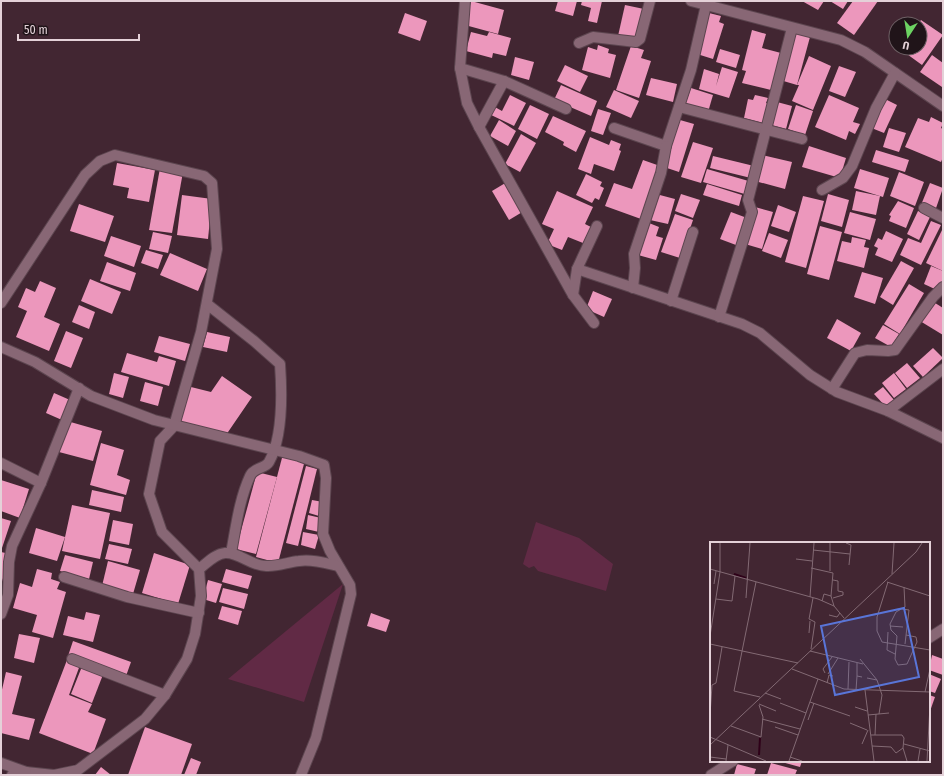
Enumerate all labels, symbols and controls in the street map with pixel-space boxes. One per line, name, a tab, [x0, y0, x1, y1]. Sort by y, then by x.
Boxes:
scale bar	[18, 16, 139, 42]
north arrow	[888, 16, 928, 56]
text: 50 m	[24, 23, 48, 37]
text: U	[902, 38, 911, 52]
inset map	[710, 542, 930, 762]

